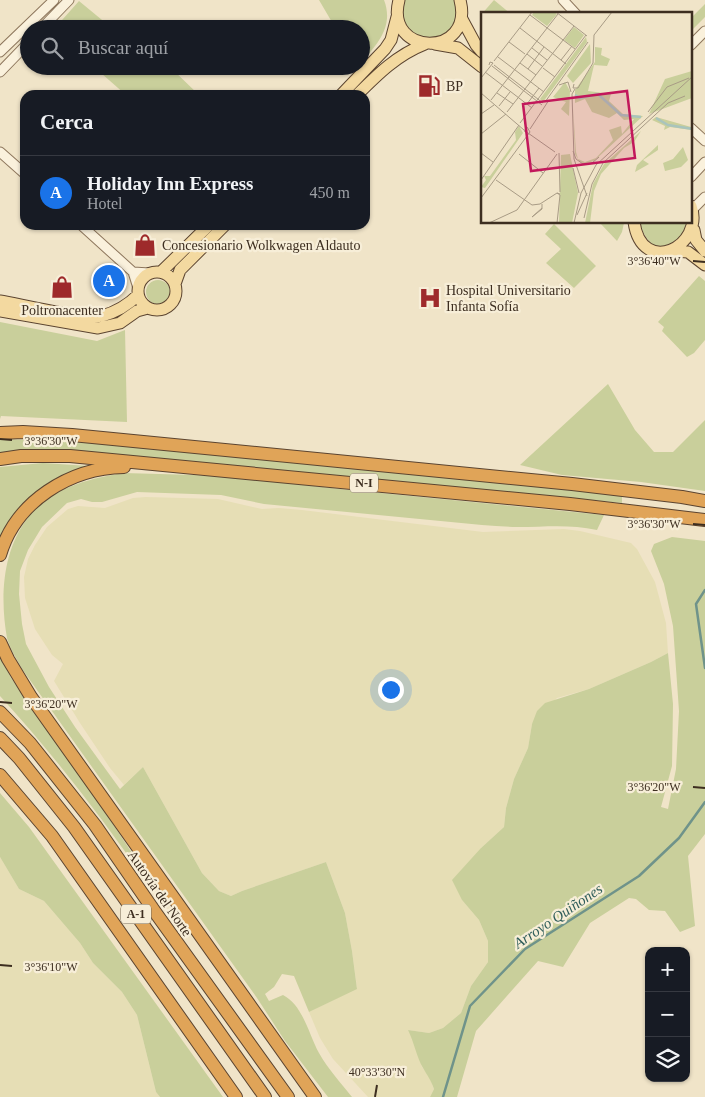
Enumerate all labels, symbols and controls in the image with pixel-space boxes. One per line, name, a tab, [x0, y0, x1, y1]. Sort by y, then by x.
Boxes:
inset map	[481, 12, 692, 224]
search box	[20, 20, 370, 75]
icon: search	[38, 34, 66, 62]
text: Buscar aquí	[78, 37, 168, 58]
fuel station icon: BP	[416, 73, 442, 99]
place label: BP	[446, 79, 463, 94]
text: Cerca	[40, 110, 93, 134]
text: Holiday Inn Express	[87, 173, 253, 194]
text: A	[50, 184, 62, 201]
text: 450 m	[310, 184, 350, 201]
text: Hotel	[87, 195, 123, 212]
shop icon: Concesionario Wolkwagen Aldauto	[132, 232, 158, 258]
place label: Concesionario Wolkwagen Aldauto	[162, 238, 360, 253]
text: 3°36'40"W	[627, 254, 681, 268]
pin: A	[93, 262, 125, 300]
shop icon: Poltronacenter	[49, 274, 75, 300]
place label: Hospital Universitario Infanta Sofía	[446, 283, 571, 314]
hospital icon: Hospital Universitario Infanta Sofía	[417, 285, 443, 311]
place label: Poltronacenter	[21, 303, 103, 318]
text: 3°36'30"W	[24, 434, 78, 448]
road number: N-I	[350, 473, 378, 492]
text: 3°36'30"W	[627, 517, 681, 531]
your location	[378, 677, 404, 703]
text: 3°36'20"W	[24, 697, 78, 711]
text: 3°36'20"W	[627, 780, 681, 794]
street label: Autovía del Norte	[124, 848, 195, 939]
water label: Arroyo Quiñones	[510, 880, 605, 952]
road number: A-1	[121, 904, 151, 924]
map controls	[645, 947, 690, 1082]
button: +	[645, 947, 690, 992]
text: 3°36'10"W	[24, 960, 78, 974]
button: −	[645, 992, 690, 1037]
button: layers	[645, 1037, 690, 1082]
text: 40°33'30"N	[349, 1065, 406, 1079]

